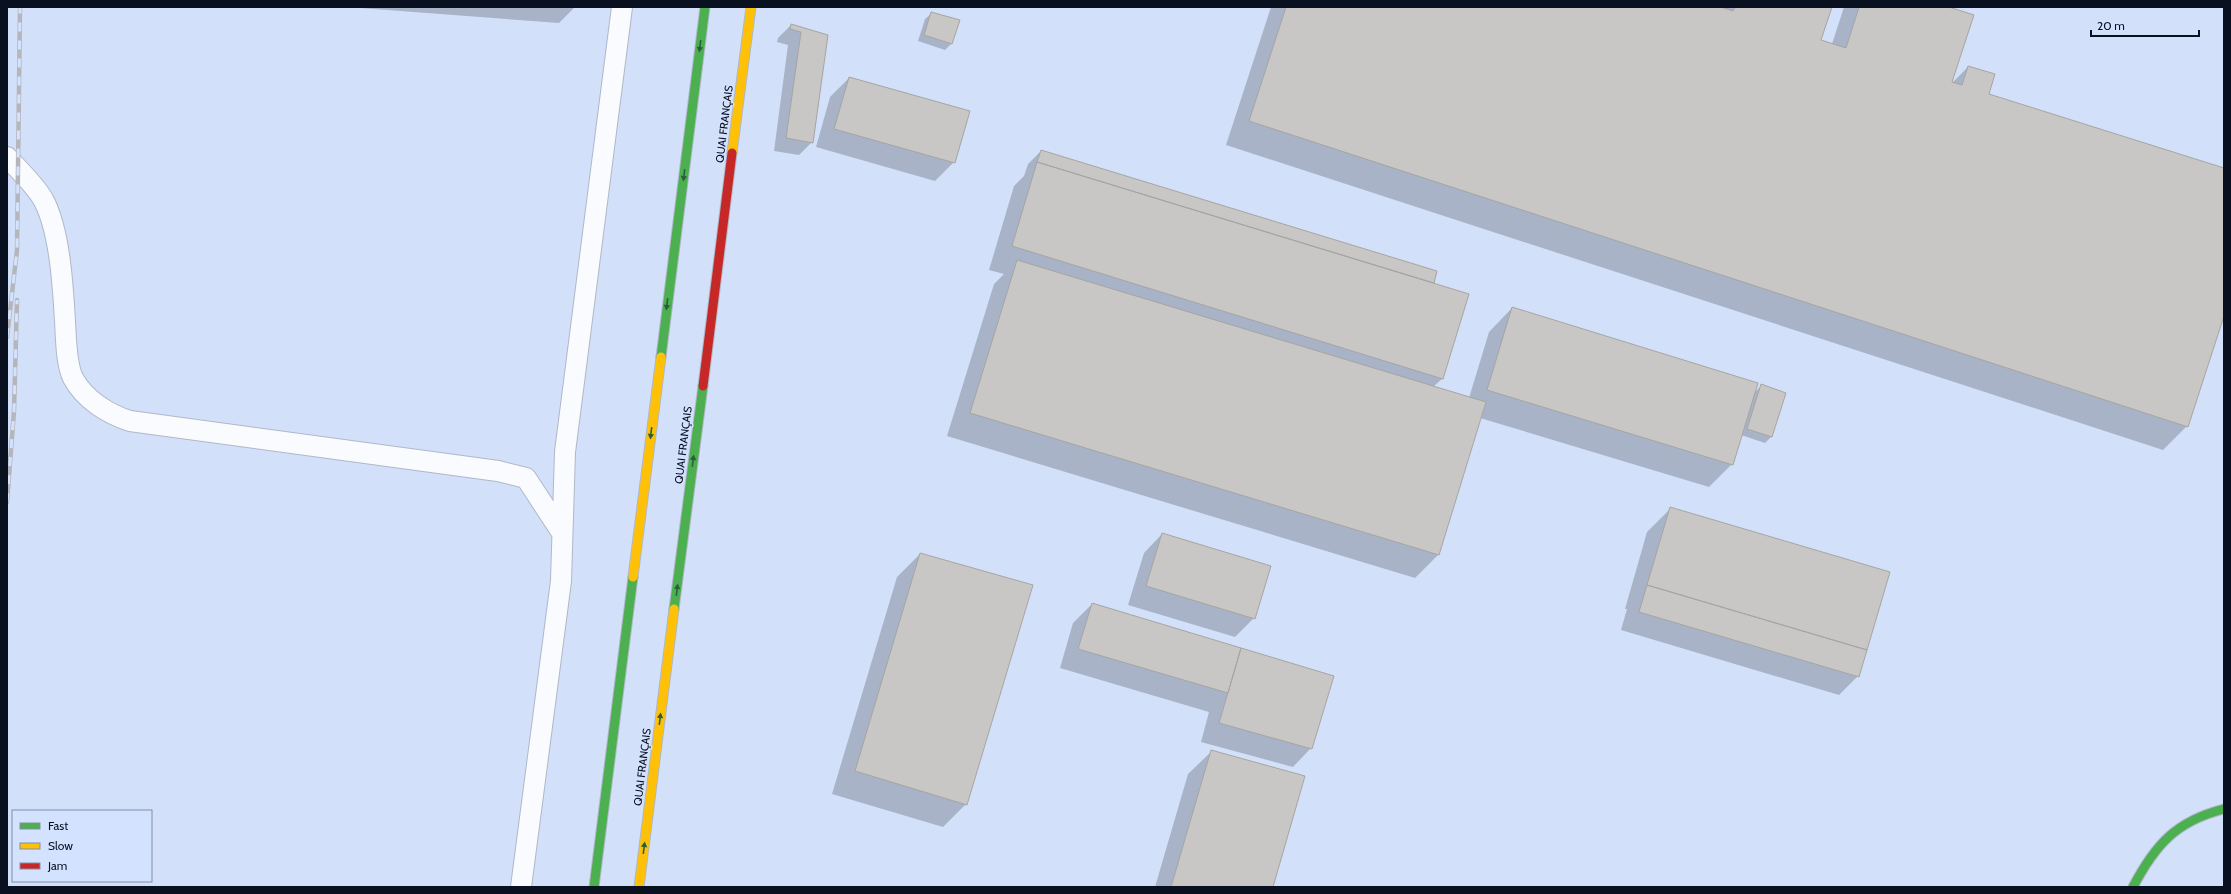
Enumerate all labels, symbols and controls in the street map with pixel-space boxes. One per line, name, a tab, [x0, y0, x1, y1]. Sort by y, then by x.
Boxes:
scale bar	[2091, 12, 2199, 38]
text: 20 m	[2097, 18, 2125, 33]
one-way arrow	[697, 40, 703, 52]
street label: QUAI FRANÇAIS	[712, 84, 736, 164]
one-way arrow	[681, 169, 687, 181]
one-way arrow	[664, 298, 670, 310]
street label: QUAI FRANÇAIS	[671, 405, 695, 485]
one-way arrow	[648, 426, 654, 439]
one-way arrow	[690, 455, 696, 468]
one-way arrow	[674, 584, 680, 596]
one-way arrow	[657, 713, 663, 725]
street label: QUAI FRANÇAIS	[630, 727, 654, 807]
legend	[12, 810, 152, 882]
text: Fast	[48, 818, 68, 833]
text: Slow	[48, 838, 73, 853]
one-way arrow	[641, 842, 647, 854]
text: Jam	[47, 858, 67, 873]

